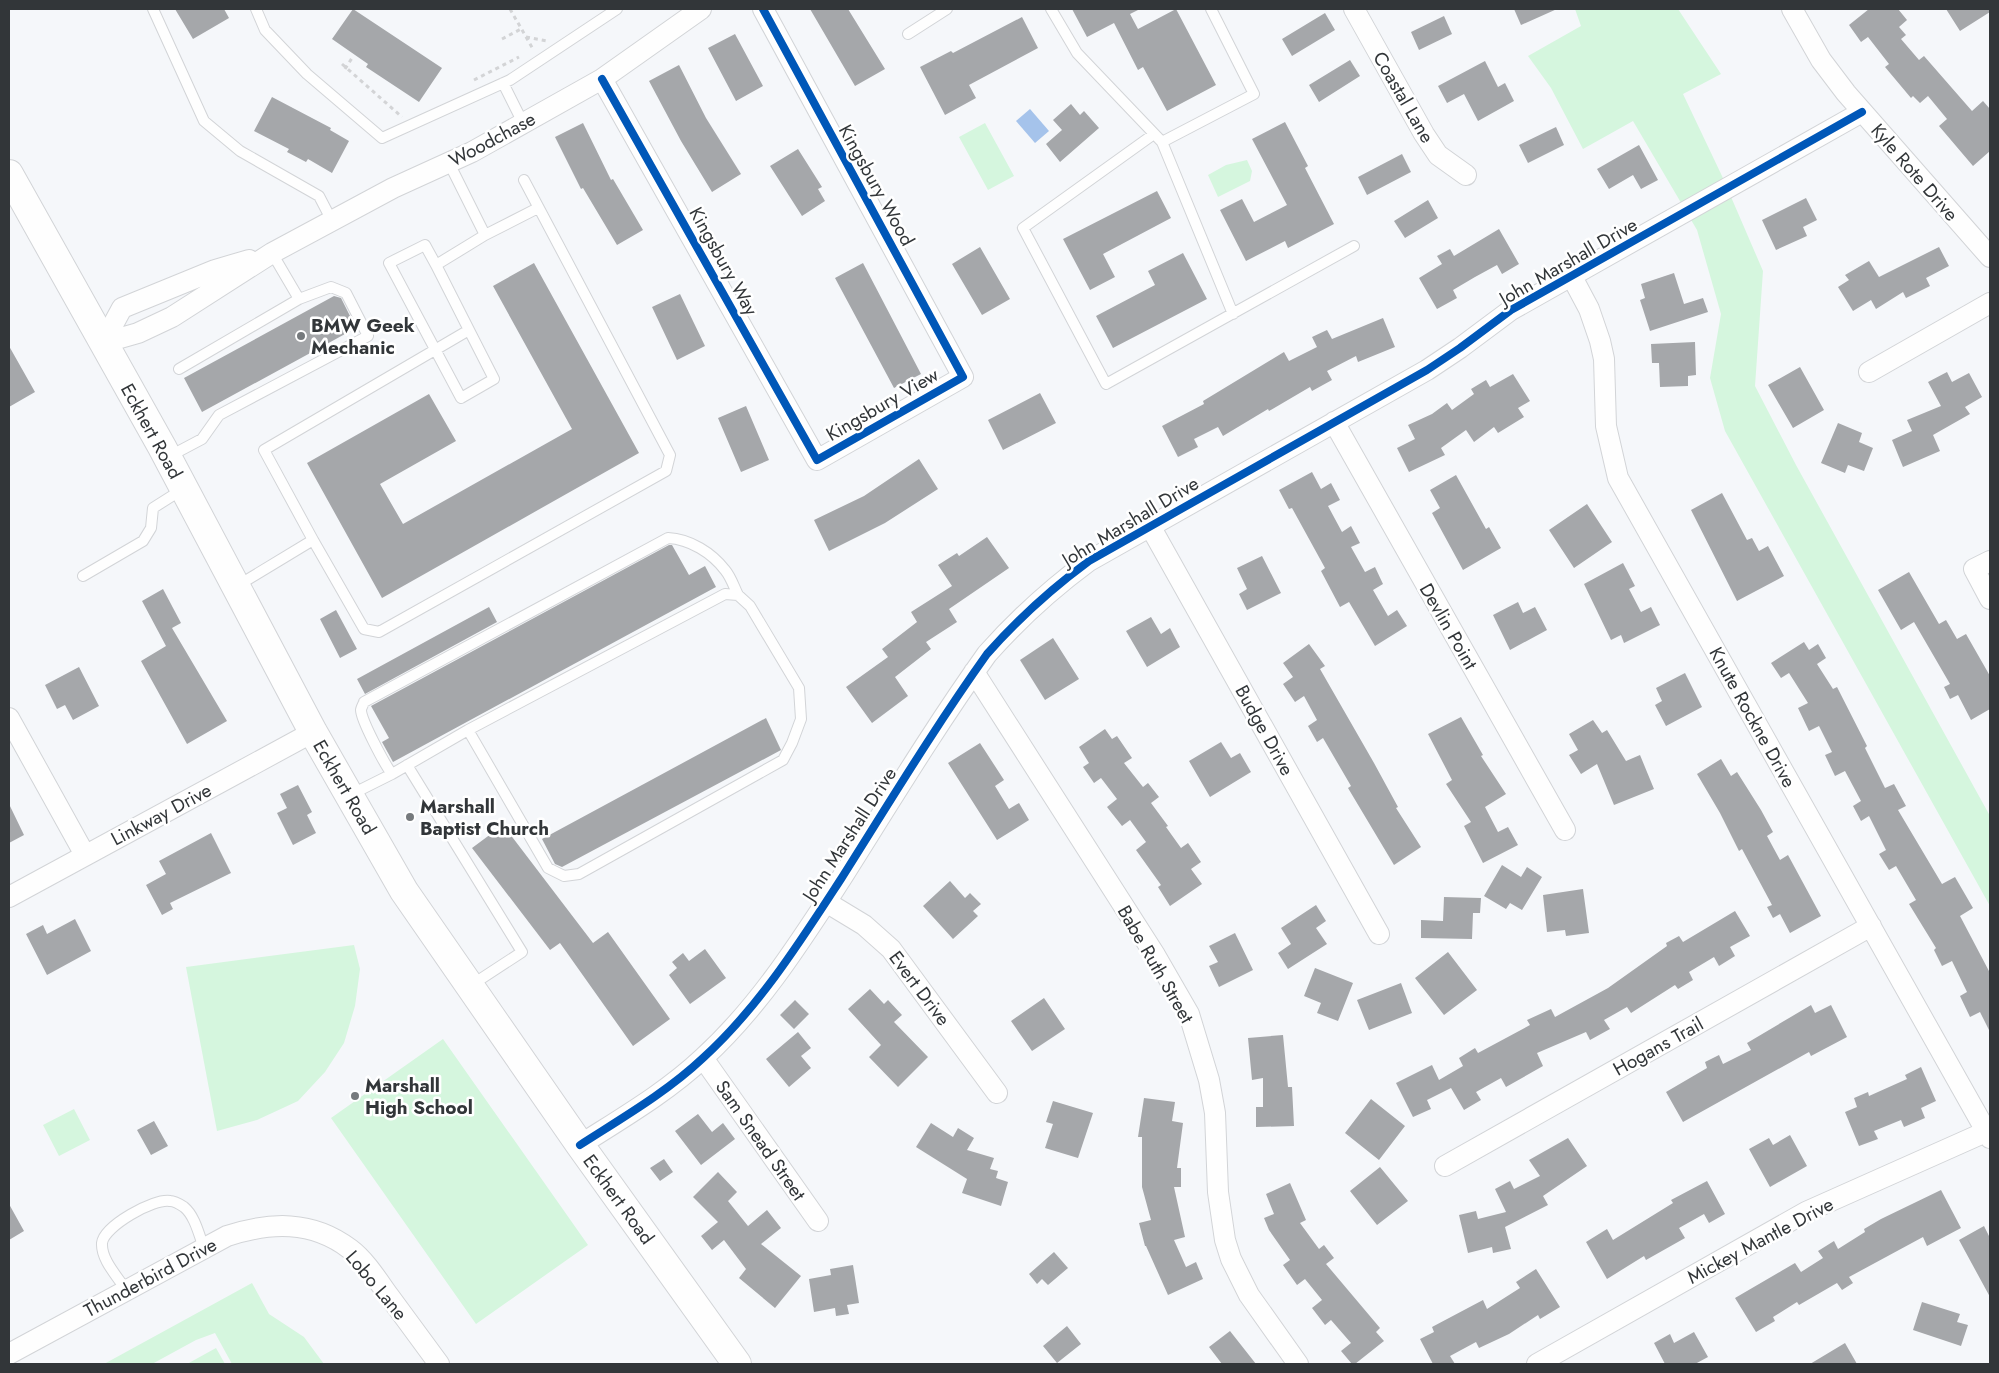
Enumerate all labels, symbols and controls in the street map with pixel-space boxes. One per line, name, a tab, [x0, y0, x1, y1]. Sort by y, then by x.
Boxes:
street label: Coastal Lane	[1367, 47, 1441, 148]
street label: Woodchase	[444, 105, 540, 174]
street label: Kyle Rote Drive	[1865, 118, 1965, 227]
street label: Kingsbury Wood	[832, 120, 921, 251]
street label: Kingsbury Way	[683, 202, 765, 321]
street label: John Marshall Drive	[1492, 211, 1642, 313]
place label: BMW Geek Mechanic	[311, 312, 415, 361]
marker: BMW Geek Mechanic	[295, 330, 307, 342]
street label: Kingsbury View	[821, 361, 944, 448]
street label: Eckhert Road	[114, 379, 189, 484]
street label: John Marshall Drive	[1054, 470, 1204, 574]
street label: Devlin Point	[1413, 578, 1484, 675]
street label: Knute Rockne Drive	[1703, 642, 1803, 793]
street label: Budge Drive	[1229, 680, 1301, 781]
street label: Eckhert Road	[307, 735, 383, 840]
street label: John Marshall Drive	[794, 762, 903, 909]
street label: Linkway Drive	[106, 777, 216, 852]
place label: Marshall Baptist Church	[420, 793, 549, 842]
marker: Marshall Baptist Church	[404, 811, 416, 823]
street label: Babe Ruth Street	[1111, 900, 1201, 1029]
street label: Evert Drive	[883, 945, 957, 1031]
street label: Hogans Trail	[1608, 1010, 1708, 1082]
place label: Marshall High School	[365, 1072, 473, 1121]
street label: Sam Snead Street	[709, 1075, 812, 1206]
marker: Marshall High School	[349, 1090, 361, 1102]
street label: Eckhert Road	[577, 1149, 660, 1250]
street label: Mickey Mantle Drive	[1682, 1190, 1838, 1290]
street label: Thunderbird Drive	[79, 1231, 222, 1324]
street label: Lobo Lane	[340, 1245, 414, 1326]

